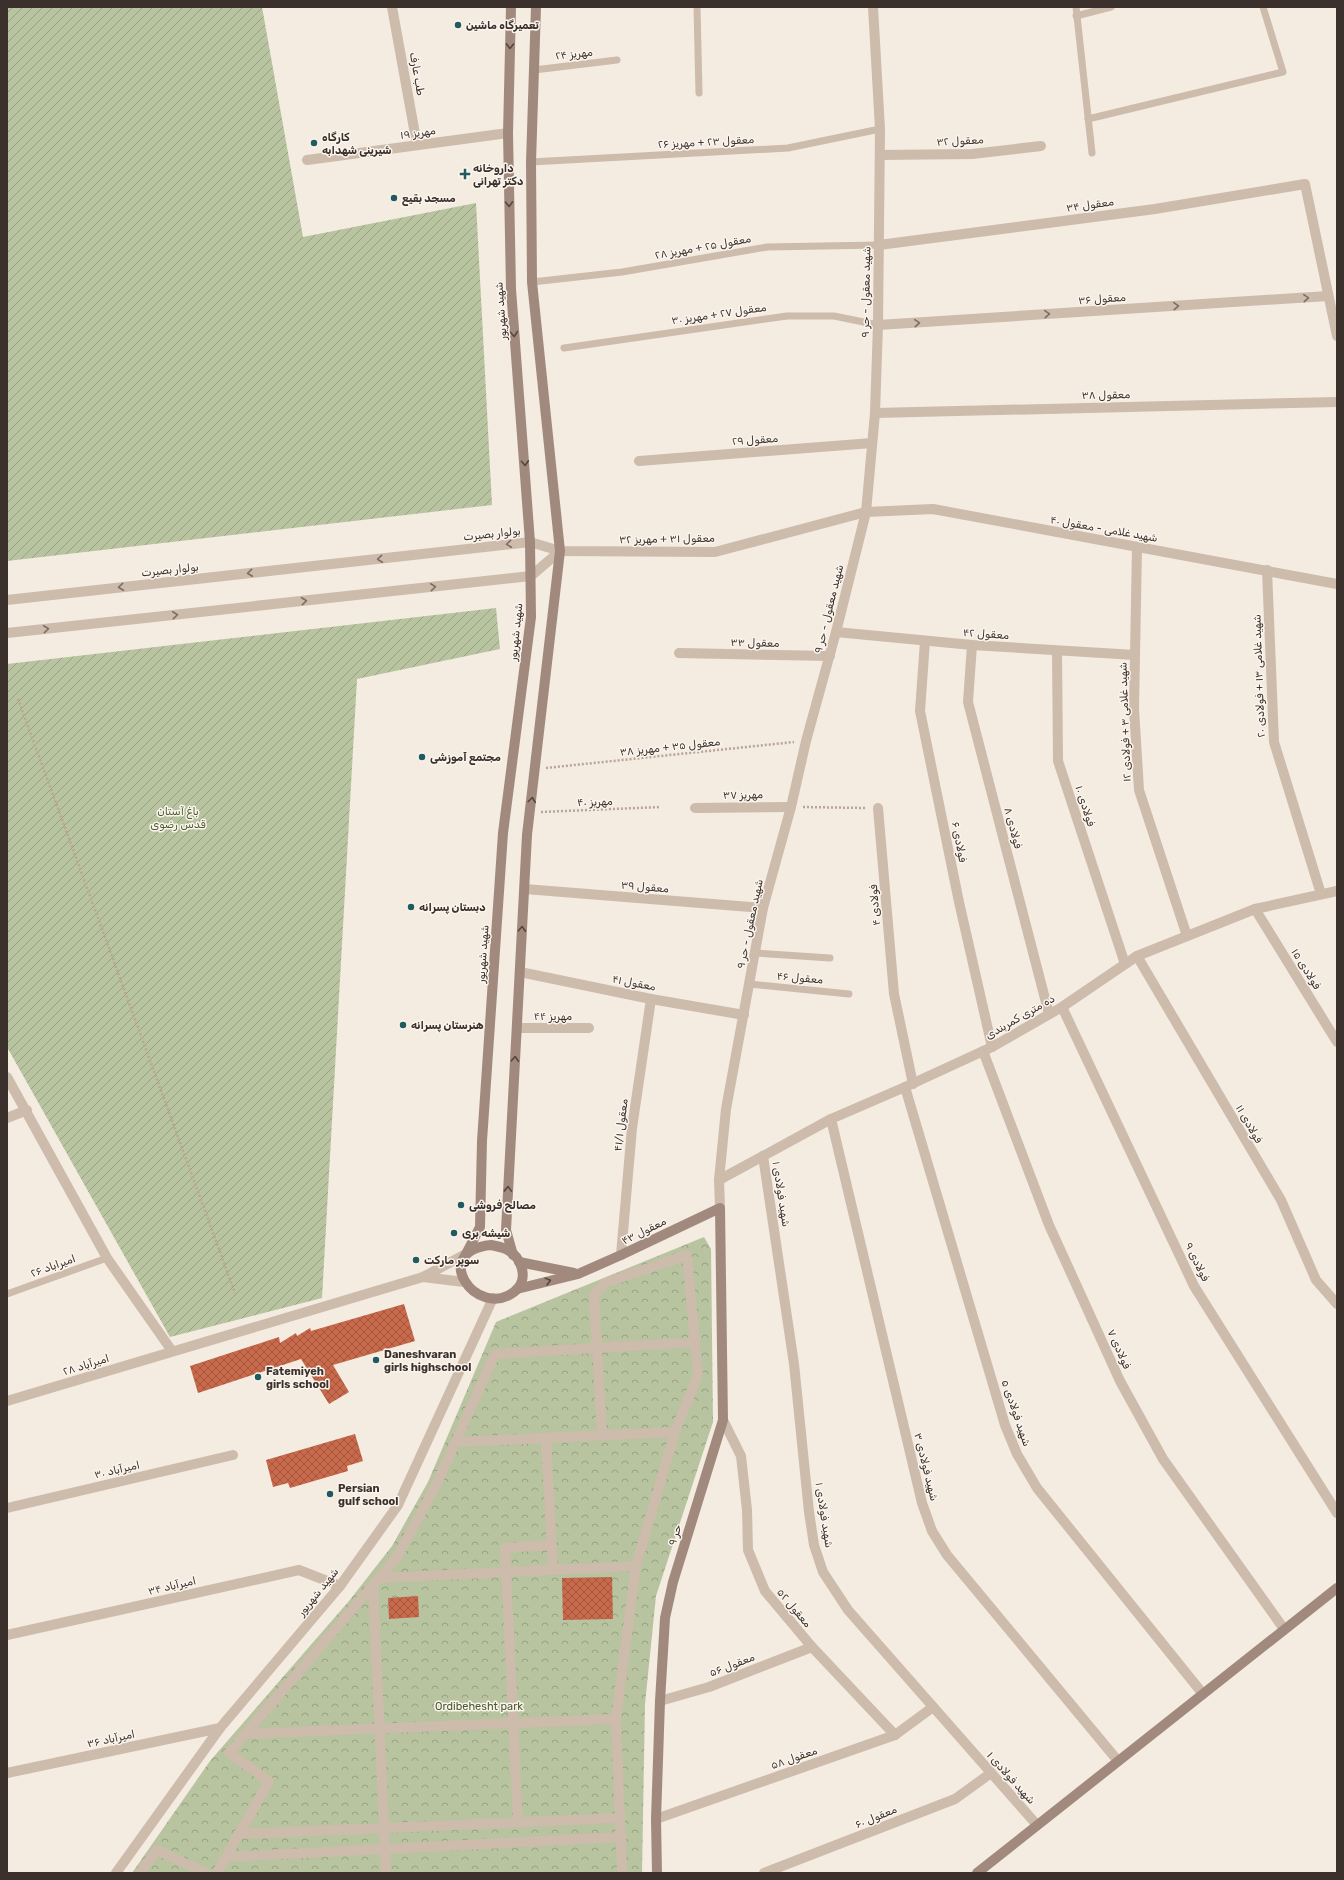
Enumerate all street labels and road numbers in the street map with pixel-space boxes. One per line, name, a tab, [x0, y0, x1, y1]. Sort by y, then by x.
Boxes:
street label: مهریز ۲۴	[555, 46, 593, 62]
street label: طب عارف	[407, 51, 427, 97]
street label: مهریز ۱۹	[399, 124, 437, 142]
street label: معقول ۲۳ + مهریز ۲۶	[657, 133, 755, 152]
street label: معقول ۳۲	[936, 133, 984, 150]
street label: معقول ۳۴	[1065, 195, 1115, 216]
street label: معقول ۲۵ + مهریز ۲۸	[654, 232, 752, 263]
street label: شهید معقول - حر ۹	[859, 246, 874, 338]
street label: شهید شهریور	[492, 281, 511, 341]
street label: معقول ۳۶	[1078, 291, 1126, 308]
street label: معقول ۲۷ + مهریز ۳۰	[671, 301, 767, 328]
street label: معقول ۳۸	[1082, 388, 1130, 403]
street label: معقول ۲۹	[731, 432, 779, 449]
street label: شهید غلامی - معقول ۴۰	[1049, 513, 1159, 546]
street label: بولوار بصیرت	[463, 525, 521, 544]
street label: معقول ۳۱ + مهریز ۳۲	[619, 532, 715, 547]
street label: بولوار بصیرت	[141, 561, 199, 580]
street label: شهید معقول - حر ۹	[812, 563, 847, 655]
street label: شهید شهریور	[506, 602, 527, 663]
street label: شهید غلامی ۱۳ + فولادی ۲۰	[1250, 614, 1269, 738]
street label: معقول ۴۲	[962, 626, 1009, 643]
street label: معقول ۳۳	[730, 636, 780, 651]
street label: شهید غلامی ۳ + فولادی ۱۲	[1116, 662, 1135, 782]
street label: معقول ۳۵ + مهریز ۳۸	[619, 735, 721, 760]
street label: فولادی ۱۰	[1071, 784, 1098, 828]
street label: مهریز ۳۷	[723, 788, 763, 802]
street label: مهریز ۴۰	[577, 795, 613, 809]
street label: فولادی ۸	[1000, 806, 1025, 850]
street label: فولادی ۶	[948, 821, 969, 864]
street label: معقول ۳۹	[620, 878, 670, 897]
street label: شهید معقول - حر ۹	[734, 878, 767, 970]
street label: فولادی ۴	[867, 884, 884, 926]
street label: شهید شهریور	[474, 925, 493, 985]
street label: فولادی ۱۵	[1288, 946, 1324, 992]
street label: معقول ۴۶	[776, 969, 824, 988]
street label: معقول ۴۱	[611, 972, 657, 995]
street label: ده متری کمربندی	[983, 992, 1057, 1042]
street label: مهریز ۴۴	[534, 1010, 572, 1023]
street label: معقول ۴۱/۱	[611, 1098, 632, 1152]
street label: فولادی ۱۱	[1232, 1103, 1265, 1146]
street label: شهید فولادی ۱	[768, 1160, 793, 1228]
street label: معقول ۴۳	[620, 1215, 669, 1248]
street label: فولادی ۹	[1181, 1240, 1212, 1284]
street label: امیراباد ۲۶	[29, 1252, 77, 1280]
street label: فولادی ۷	[1104, 1327, 1134, 1371]
street label: امیرآباد ۲۸	[61, 1352, 111, 1378]
street label: شهید فولادی ۵	[998, 1378, 1033, 1448]
street label: شهید فولادی ۳	[910, 1432, 941, 1503]
street label: امیرآباد ۳۰	[93, 1458, 141, 1482]
street label: شهید فولادی ۱	[811, 1481, 836, 1549]
street label: حر ۹	[666, 1523, 684, 1547]
street label: شهید شهریور	[294, 1565, 342, 1620]
street label: امیرآباد ۳۴	[147, 1574, 197, 1598]
street label: معقول ۵۲	[773, 1586, 814, 1631]
street label: معقول ۵۶	[708, 1650, 757, 1681]
street label: امیرآباد ۳۶	[86, 1728, 136, 1750]
street label: معقول ۵۸	[769, 1744, 819, 1773]
street label: شهید فولادی ۱	[983, 1749, 1038, 1808]
street label: معقول ۶۰	[853, 1803, 899, 1832]

